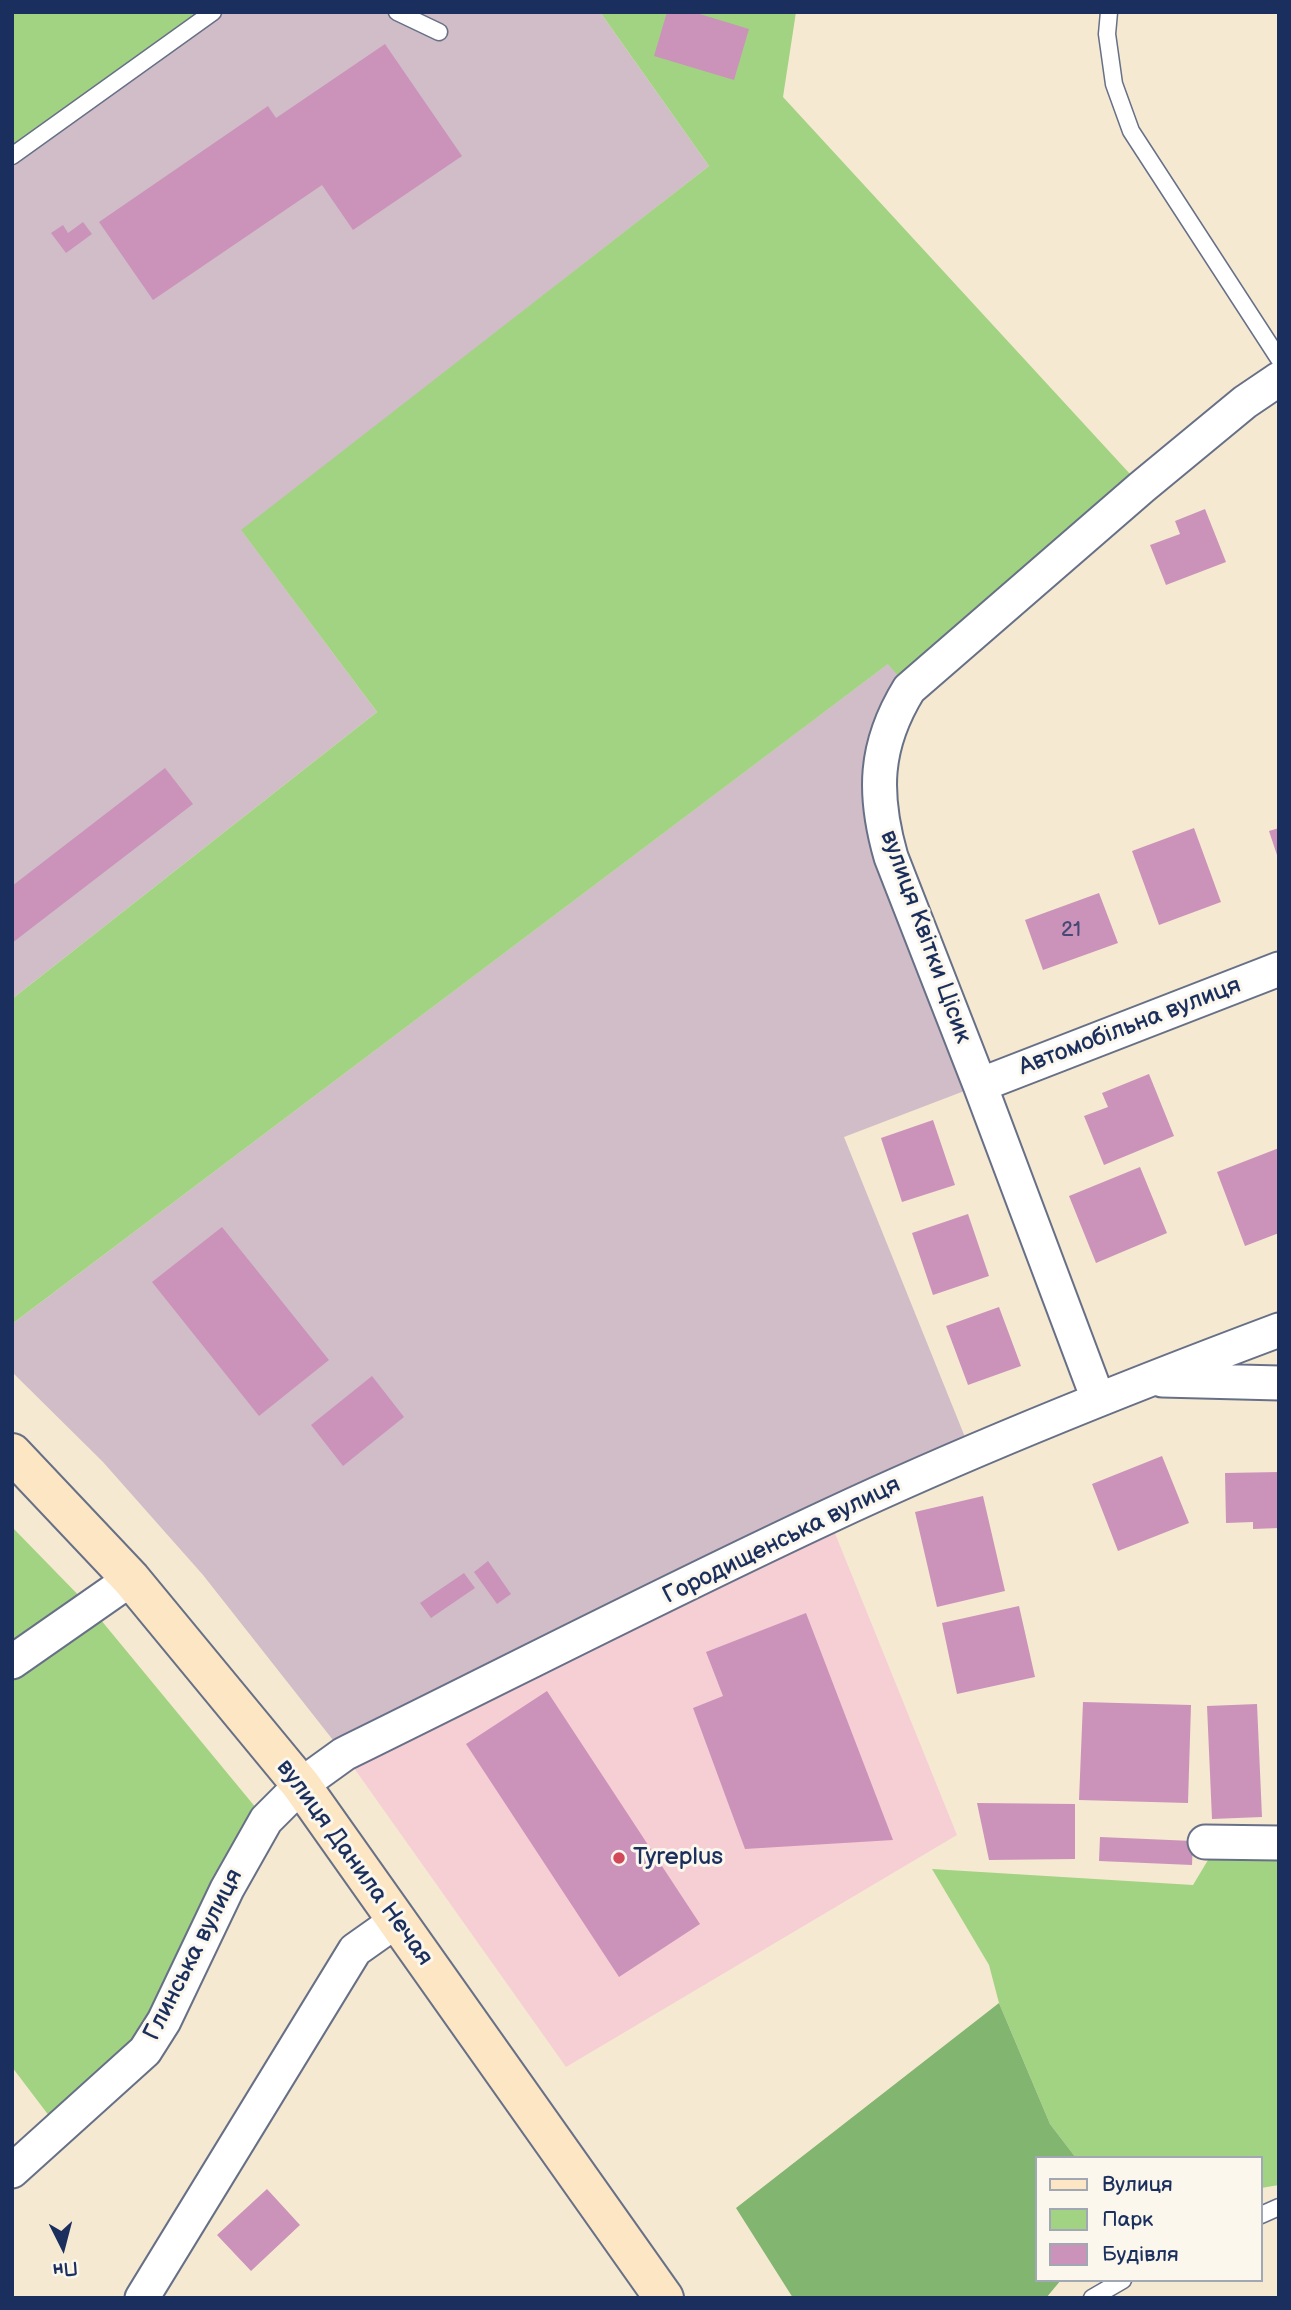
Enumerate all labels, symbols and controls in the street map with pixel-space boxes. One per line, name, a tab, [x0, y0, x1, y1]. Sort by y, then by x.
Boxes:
street label: вулиця Квітки Цісик	[873, 827, 977, 1047]
house number: 21	[1061, 918, 1081, 944]
street label: Автомобільна вулиця	[1015, 971, 1245, 1083]
street label: Городищенська вулиця	[659, 1471, 905, 1611]
street label: вулиця Данила Нечая	[269, 1754, 439, 1972]
place label: Tyreplus	[633, 1844, 723, 1872]
marker: Tyreplus	[611, 1850, 627, 1866]
street label: Глинська вулиця	[138, 1864, 250, 2046]
legend	[1036, 2156, 1263, 2282]
text: Вулиця	[1102, 2172, 1173, 2197]
text: Парк	[1102, 2207, 1153, 2232]
north arrow	[28, 2212, 98, 2282]
text: Будівля	[1102, 2242, 1179, 2267]
text: Пн	[51, 2256, 79, 2281]

